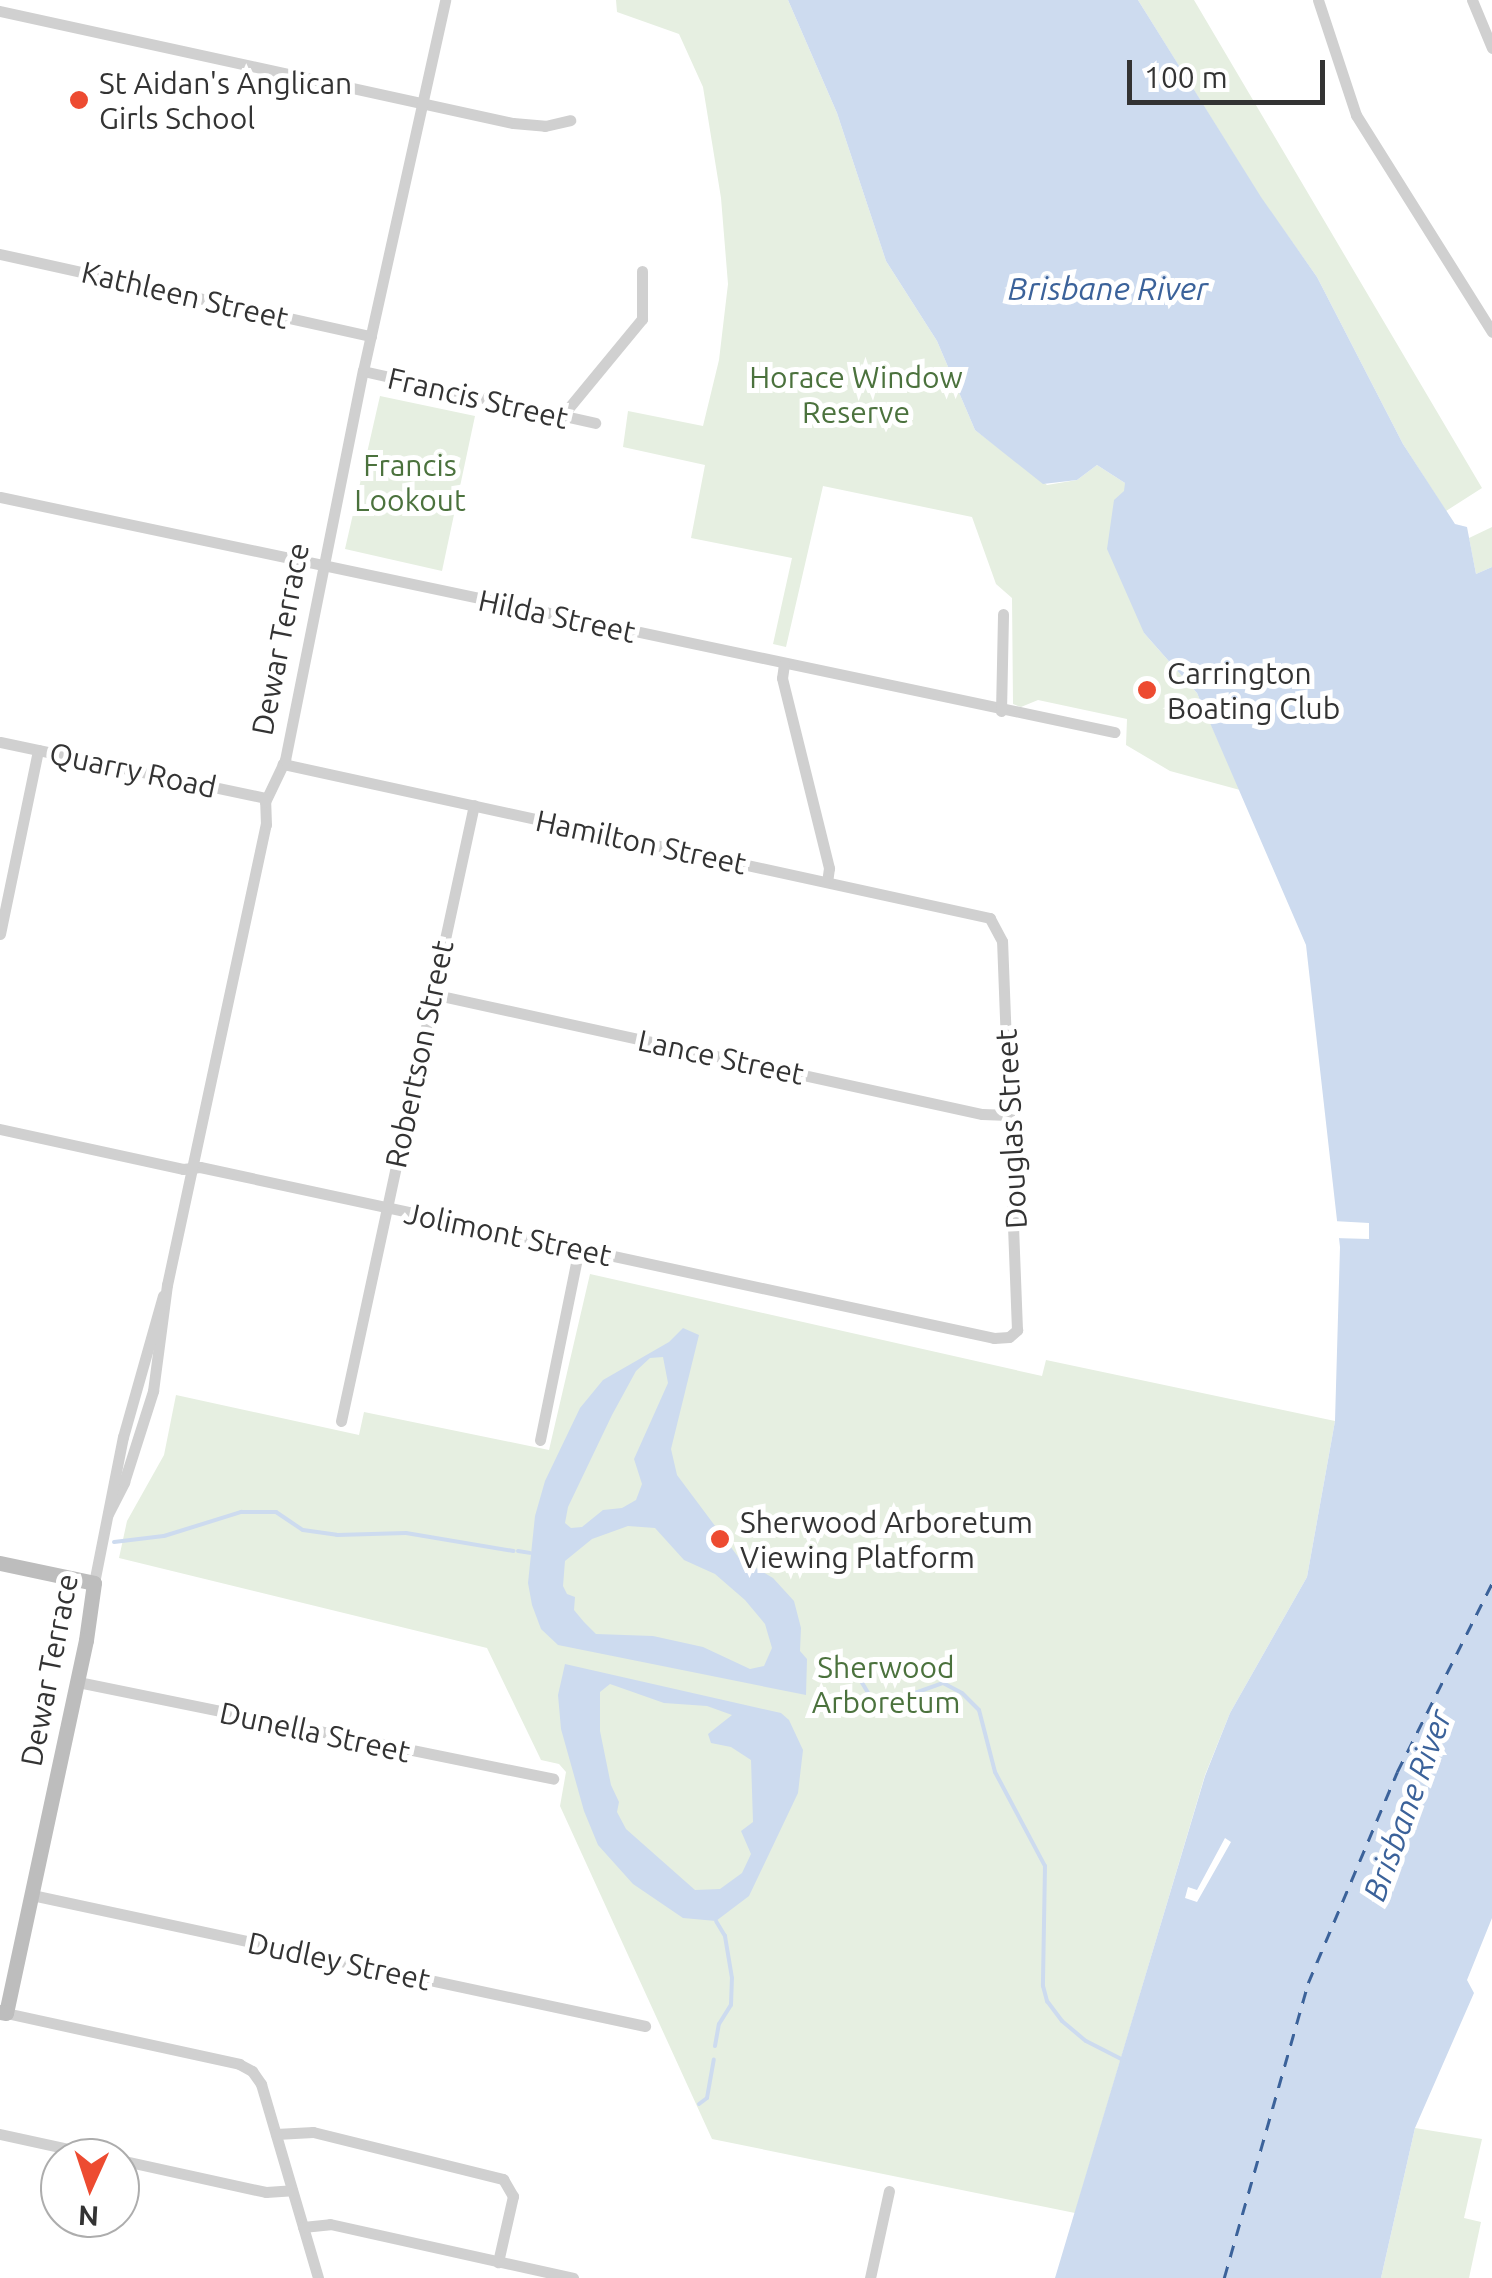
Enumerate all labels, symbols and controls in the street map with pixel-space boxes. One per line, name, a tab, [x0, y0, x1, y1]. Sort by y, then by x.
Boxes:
scale bar	[1132, 40, 1330, 102]
text: 100 m	[1144, 60, 1228, 94]
place label: St Aidan's Anglican Girls School	[99, 65, 352, 136]
marker: St Aidan's Anglican Girls School	[68, 89, 90, 111]
street label: Kathleen Street	[78, 254, 292, 336]
water label: Brisbane River	[1008, 269, 1208, 307]
park label: Horace Window Reserve	[749, 359, 963, 430]
street label: Francis Street	[384, 360, 572, 436]
park label: Francis Lookout	[354, 447, 466, 518]
street label: Dewar Terrace	[244, 540, 316, 738]
street label: Hilda Street	[475, 582, 639, 650]
place label: Carrington Boating Club	[1167, 655, 1340, 726]
marker: Carrington Boating Club	[1136, 679, 1158, 701]
street label: Quarry Road	[46, 735, 220, 805]
street label: Hamilton Street	[532, 802, 750, 882]
street label: Robertson Street	[377, 937, 461, 1171]
street label: Lance Street	[635, 1022, 807, 1092]
street label: Douglas Street	[988, 1028, 1034, 1230]
street label: Jolimont Street	[401, 1195, 615, 1273]
place label: Sherwood Arboretum Viewing Platform	[740, 1504, 1033, 1574]
marker: Sherwood Arboretum Viewing Platform	[709, 1528, 731, 1550]
street label: Dewar Terrace	[13, 1571, 85, 1769]
park label: Sherwood Arboretum	[812, 1649, 960, 1720]
street label: Dunella Street	[216, 1694, 414, 1770]
water label: Brisbane River	[1355, 1704, 1459, 1906]
street label: Dudley Street	[245, 1924, 433, 1998]
north arrow	[40, 2138, 140, 2238]
text: N	[77, 2200, 100, 2232]

